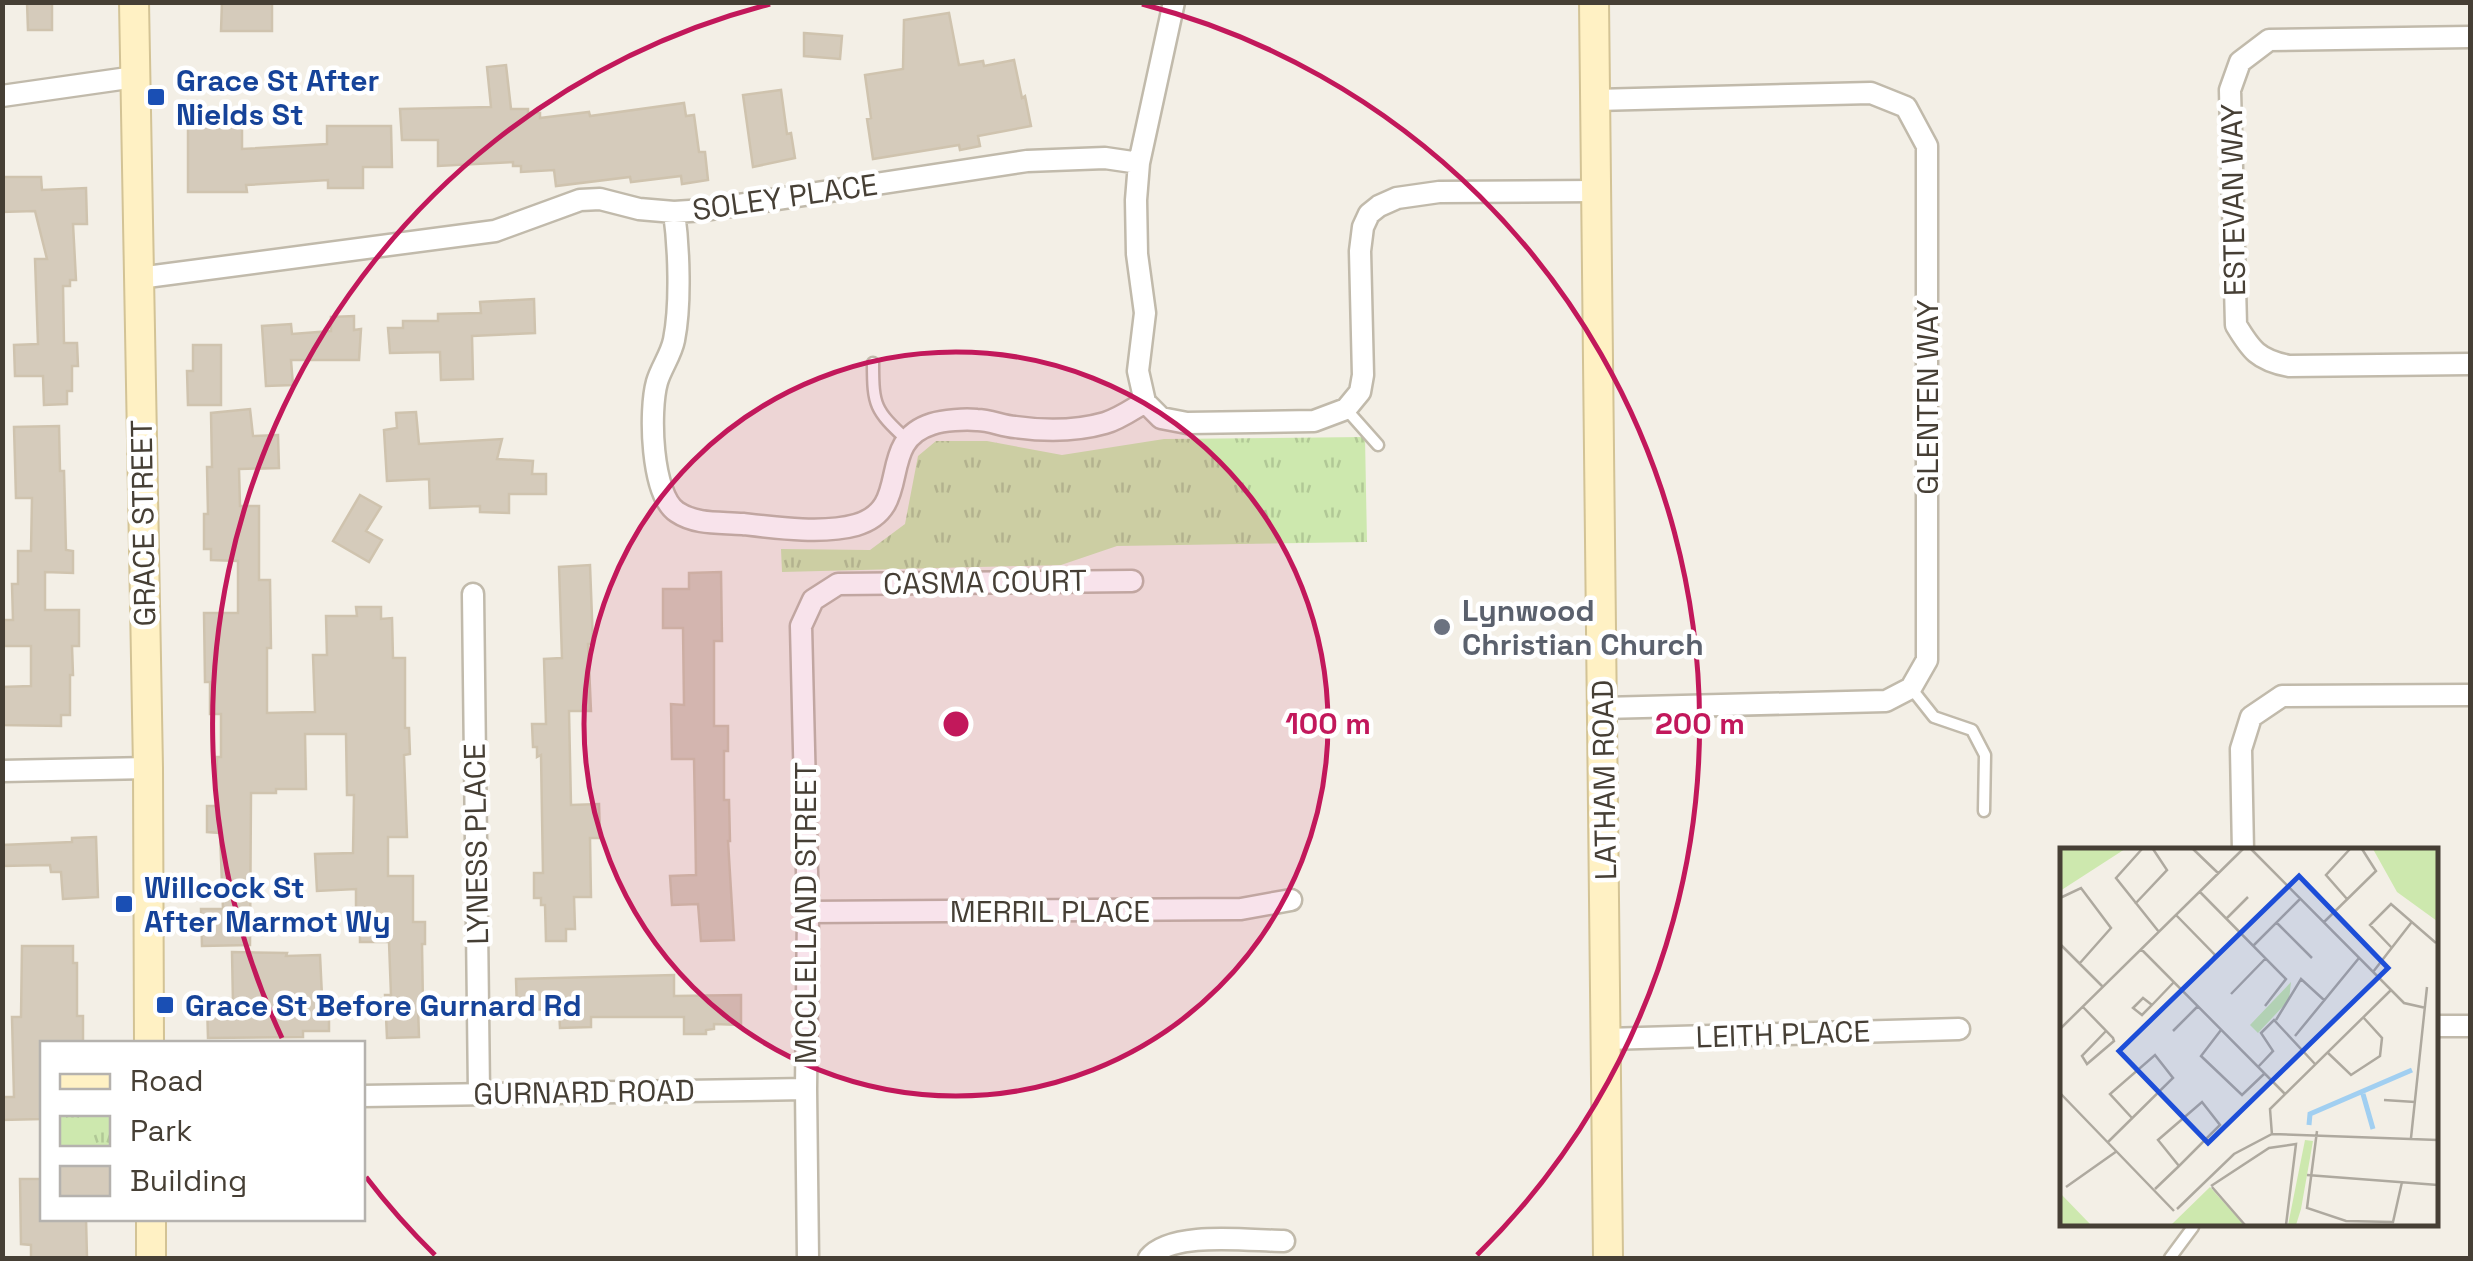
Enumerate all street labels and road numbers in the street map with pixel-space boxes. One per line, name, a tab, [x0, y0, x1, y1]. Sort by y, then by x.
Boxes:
street label: ESTEVAN WAY	[2212, 103, 2254, 297]
street label: SOLEY PLACE	[690, 165, 880, 229]
street label: GLENTEN WAY	[1908, 299, 1947, 495]
street label: GRACE STREET	[122, 419, 164, 627]
street label: CASMA COURT	[883, 561, 1087, 603]
street label: LATHAM ROAD	[1583, 679, 1625, 881]
street label: LYNESS PLACE	[455, 743, 497, 945]
street label: MCCLELLAND STREET	[786, 762, 825, 1064]
street label: MERRIL PLACE	[950, 892, 1150, 931]
street label: LEITH PLACE	[1695, 1011, 1871, 1057]
street label: GURNARD ROAD	[473, 1071, 695, 1113]

